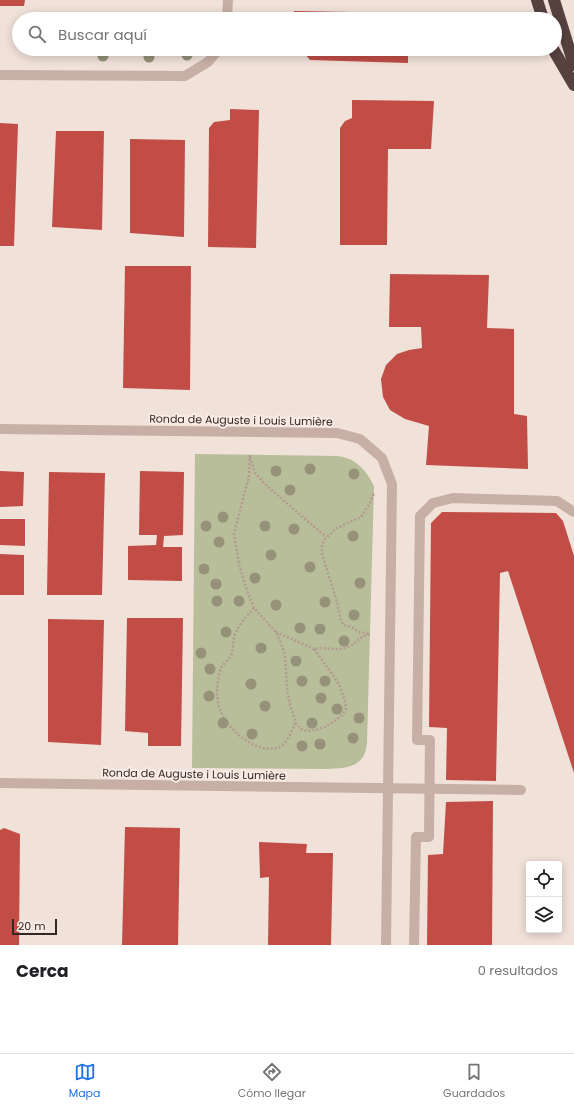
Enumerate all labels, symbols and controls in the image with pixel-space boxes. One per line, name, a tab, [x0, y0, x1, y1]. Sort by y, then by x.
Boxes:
search box	[12, 12, 562, 56]
icon: search	[26, 23, 48, 45]
text: Buscar aquí	[58, 24, 147, 45]
street label: Ronda de Auguste i Louis Lumière	[149, 410, 333, 430]
street label: Ronda de Auguste i Louis Lumière	[102, 764, 286, 784]
map controls	[526, 861, 562, 933]
button: locate	[526, 861, 562, 897]
button: layers	[526, 897, 562, 933]
scale bar	[12, 917, 57, 936]
text: 20 m	[18, 918, 46, 934]
text: Cerca	[16, 959, 69, 983]
text: 0 resultados	[478, 961, 558, 980]
tab: Mapa	[69, 1061, 100, 1102]
tab: Cómo llegar	[238, 1061, 306, 1102]
tab: Guardados	[443, 1061, 505, 1102]

